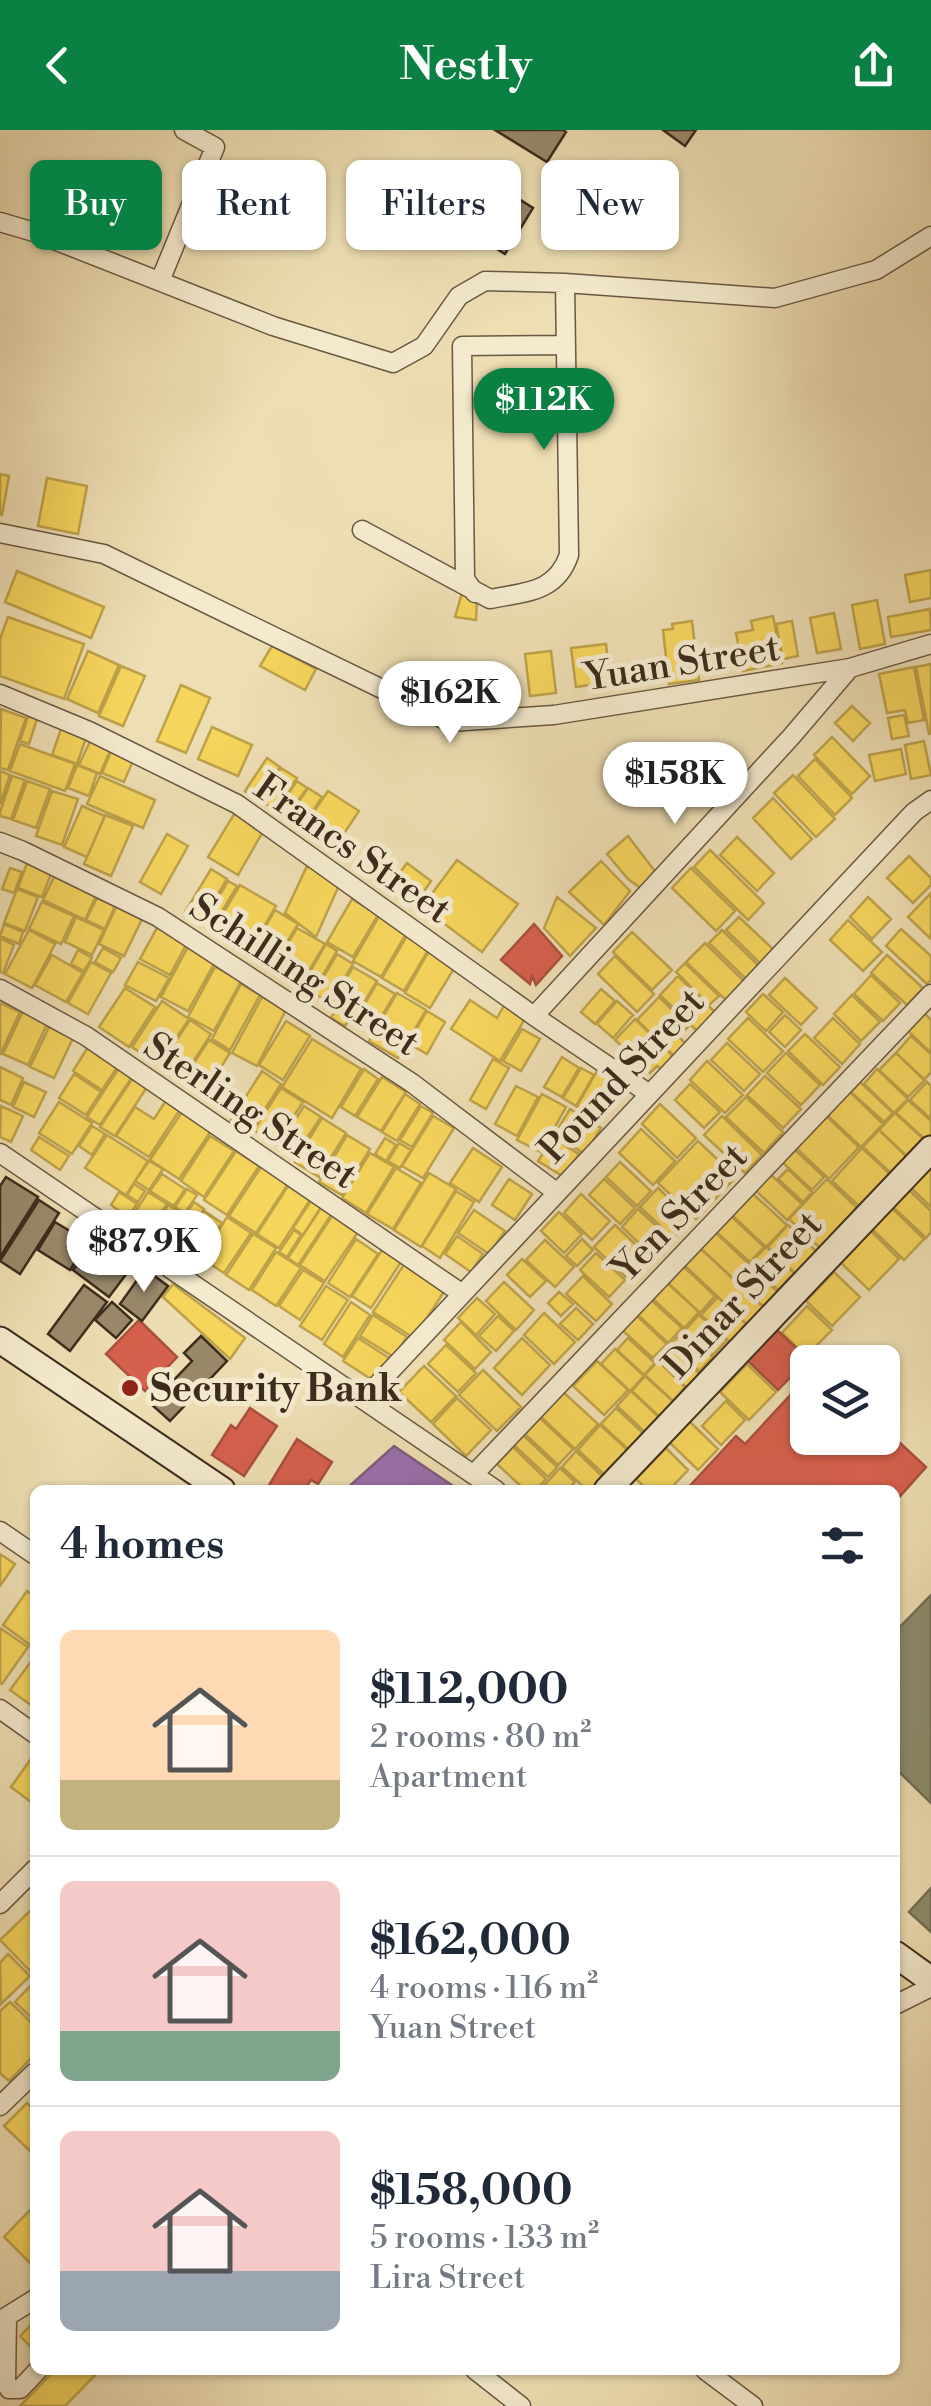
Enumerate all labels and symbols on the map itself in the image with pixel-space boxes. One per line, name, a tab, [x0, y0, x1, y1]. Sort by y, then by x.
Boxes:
pin: $112K	[474, 368, 614, 453]
street label: Yuan Street	[579, 625, 783, 702]
pin: $162K	[380, 661, 520, 746]
pin: $158K	[605, 742, 745, 827]
street label: Francs Street	[245, 764, 460, 934]
street label: Schilling Street	[181, 884, 428, 1067]
street label: Pound Street	[529, 979, 715, 1173]
street label: Sterling Street	[135, 1023, 366, 1200]
street label: Yen Street	[601, 1134, 758, 1294]
street label: Dinar Street	[654, 1202, 832, 1388]
pin: $87.9K	[63, 1210, 225, 1295]
place label: Security Bank	[150, 1366, 402, 1413]
marker: Security Bank	[119, 1377, 141, 1399]

